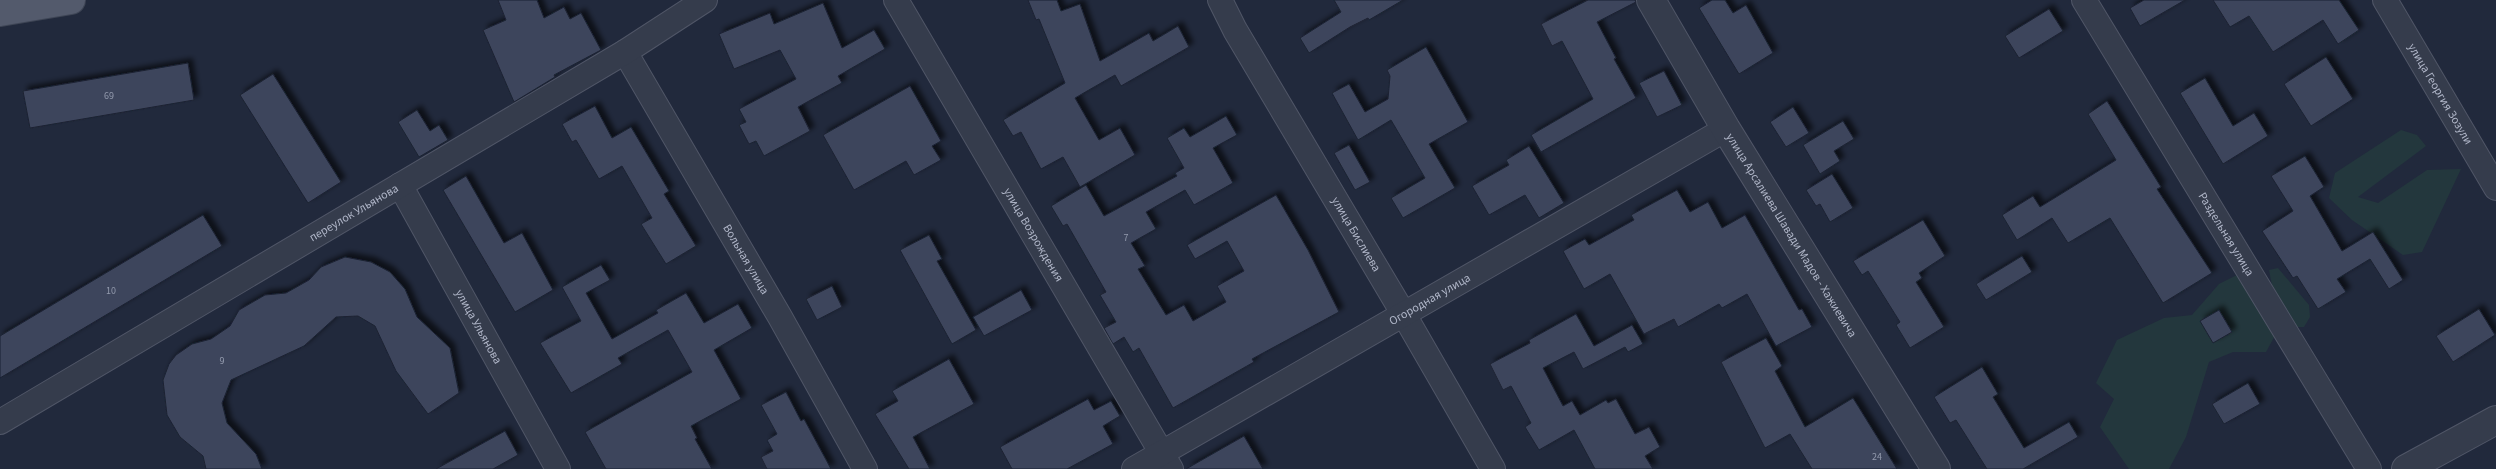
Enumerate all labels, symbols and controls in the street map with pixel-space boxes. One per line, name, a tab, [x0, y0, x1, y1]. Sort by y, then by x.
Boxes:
street label: улица Георгия Зозули	[2404, 40, 2477, 148]
house number: 69	[104, 89, 114, 103]
street label: улица Арсалиева Шавади Мадов - Хажиевича	[1722, 130, 1861, 341]
street label: переулок Ульянова	[306, 180, 401, 246]
street label: улица Возрождения	[999, 184, 1068, 285]
street label: Раздельная улица	[2194, 189, 2258, 279]
street label: улица Бислиева	[1327, 193, 1385, 275]
street label: Вольная улица	[719, 221, 773, 297]
house number: 7	[1124, 231, 1129, 245]
street label: Огородная улица	[1386, 269, 1474, 329]
house number: 10	[106, 284, 116, 298]
street label: улица Ульянова	[451, 286, 506, 367]
house number: 9	[220, 354, 225, 368]
house number: 24	[1872, 450, 1882, 464]

